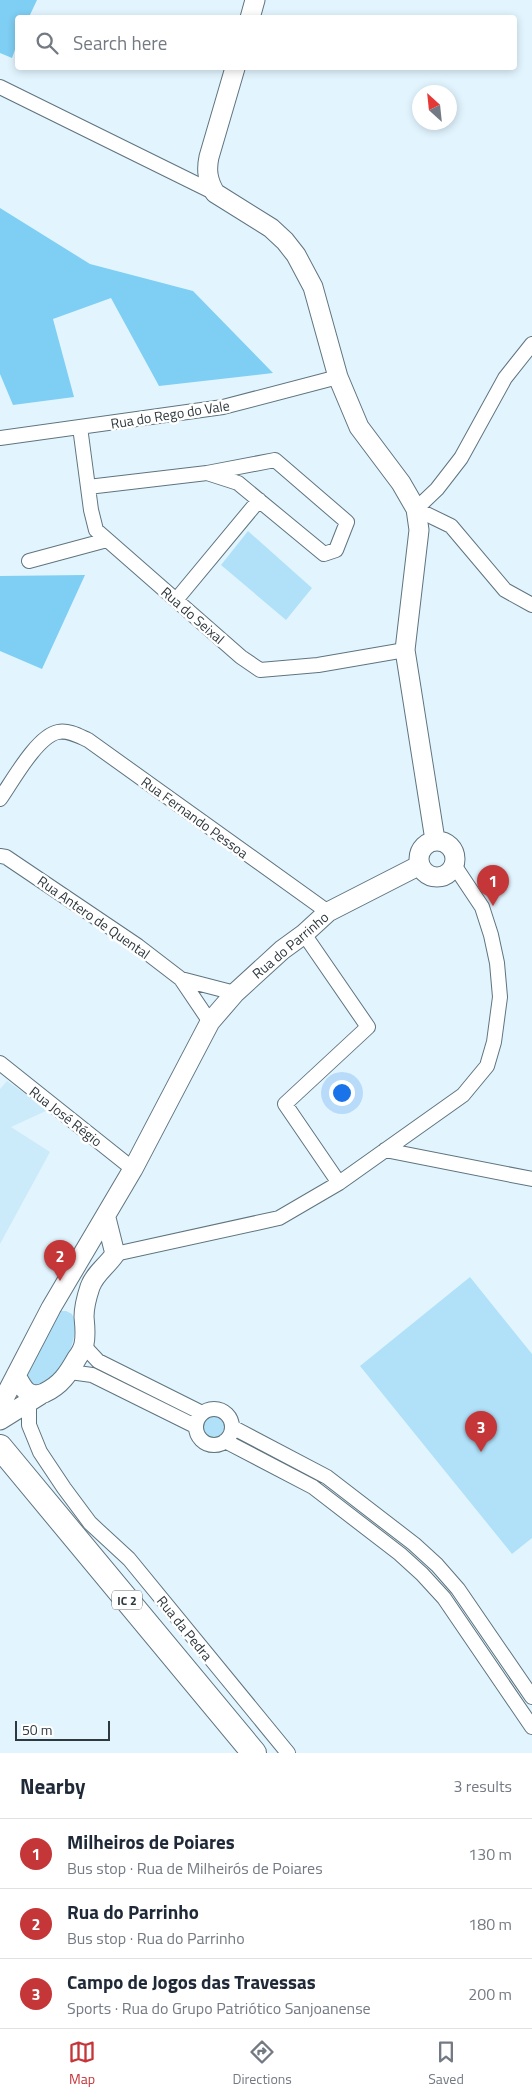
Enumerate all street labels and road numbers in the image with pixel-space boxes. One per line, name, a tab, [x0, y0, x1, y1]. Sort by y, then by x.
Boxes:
street label: Rua do Rego do Vale	[109, 394, 231, 434]
street label: Rua do Seixal	[157, 581, 229, 649]
street label: Rua Fernando Pessoa	[137, 771, 253, 863]
street label: Rua Antero de Quental	[33, 870, 155, 964]
street label: Rua do Parrinho	[247, 907, 333, 983]
street label: Rua José Régio	[25, 1081, 107, 1151]
road number: IC 2	[112, 1590, 142, 1610]
street label: Rua da Pedra	[152, 1591, 218, 1665]

